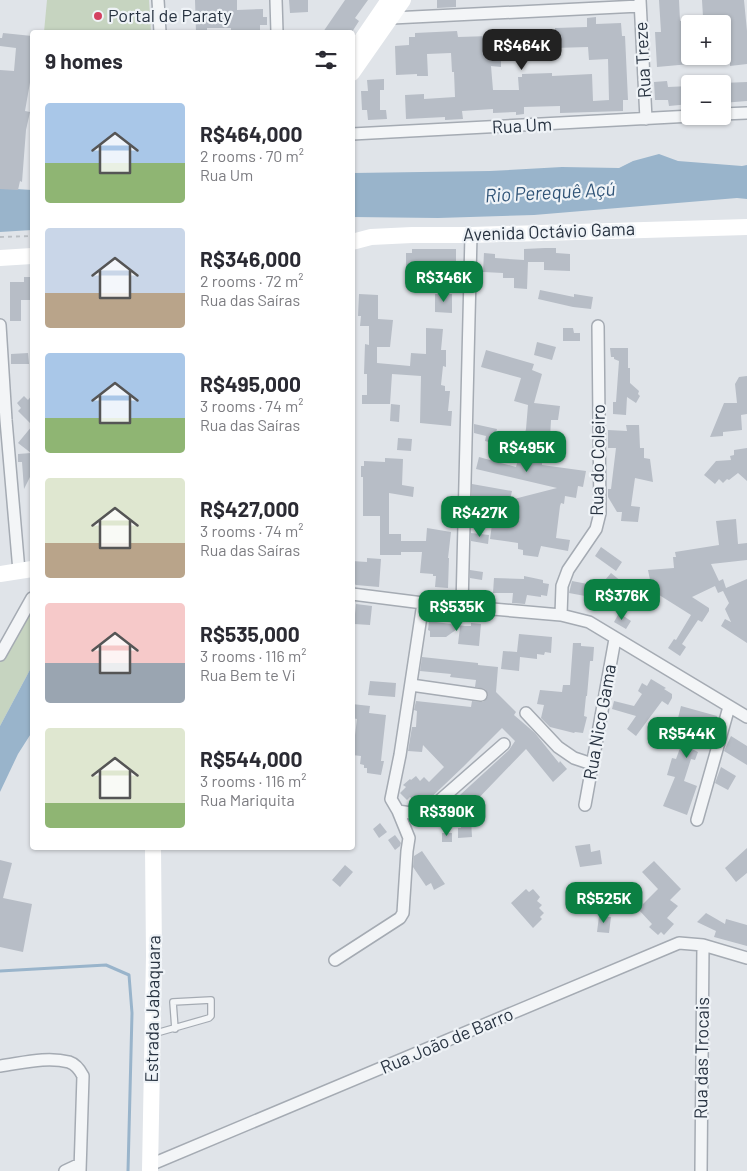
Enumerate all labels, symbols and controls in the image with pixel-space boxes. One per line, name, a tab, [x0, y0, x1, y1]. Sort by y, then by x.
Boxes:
place label: Portal de Paraty	[108, 4, 232, 26]
marker: Portal de Paraty	[92, 10, 104, 22]
map controls	[681, 15, 731, 125]
button: +	[681, 15, 731, 65]
street label: Rua Treze	[629, 21, 655, 99]
pin: R$464K	[481, 28, 563, 71]
text: R$464K	[494, 35, 550, 54]
icon: filters	[312, 46, 340, 74]
text: 9 homes	[45, 48, 123, 73]
button: −	[681, 75, 731, 125]
street label: Rua Um	[491, 112, 552, 138]
text: R$464,000	[200, 121, 303, 146]
icon: home	[85, 123, 145, 183]
text: 2 rooms · 70 m²	[200, 146, 304, 165]
text: Rua Um	[200, 165, 253, 184]
water label: Rio Perequê Açú	[484, 177, 616, 206]
street label: Avenida Octávio Gama	[463, 217, 635, 245]
text: R$346,000	[200, 246, 301, 271]
icon: home	[85, 248, 145, 308]
pin: R$346K	[403, 260, 485, 303]
text: R$346K	[416, 267, 472, 286]
text: 2 rooms · 72 m²	[200, 271, 303, 290]
text: Rua das Saíras	[200, 290, 300, 309]
text: R$495,000	[200, 371, 301, 396]
icon: home	[85, 373, 145, 433]
text: 3 rooms · 74 m²	[200, 396, 303, 415]
street label: Rua do Coleiro	[585, 404, 609, 516]
text: Rua das Saíras	[200, 415, 300, 434]
pin: R$495K	[486, 430, 568, 473]
text: R$495K	[499, 437, 555, 456]
text: R$427,000	[200, 496, 299, 521]
pin: R$427K	[439, 496, 521, 538]
icon: home	[85, 498, 145, 558]
text: R$427K	[452, 502, 508, 521]
text: 3 rooms · 74 m²	[200, 521, 303, 540]
text: Rua das Saíras	[200, 540, 300, 559]
pin: R$376K	[581, 578, 663, 621]
text: R$376K	[595, 585, 649, 604]
pin: R$535K	[416, 590, 498, 632]
text: R$535K	[430, 596, 484, 615]
text: R$535,000	[200, 621, 300, 646]
icon: home	[85, 623, 145, 683]
text: 3 rooms · 116 m²	[200, 646, 306, 665]
street label: Rua Nico Gama	[578, 662, 620, 781]
text: Rua Bem te Vi	[200, 665, 296, 684]
pin: R$544K	[646, 716, 728, 759]
text: R$544K	[659, 723, 715, 742]
text: R$544,000	[200, 746, 303, 771]
icon: home	[85, 748, 145, 808]
text: 3 rooms · 116 m²	[200, 771, 306, 790]
text: Rua Mariquita	[200, 790, 295, 809]
pin: R$390K	[406, 794, 488, 837]
text: R$390K	[419, 801, 475, 820]
pin: R$525K	[563, 882, 645, 924]
text: R$525K	[576, 888, 632, 907]
street label: Estrada Jabaquara	[140, 935, 164, 1083]
street label: Rua das Trocais	[689, 997, 713, 1119]
street label: Rua João de Barro	[377, 1002, 516, 1078]

